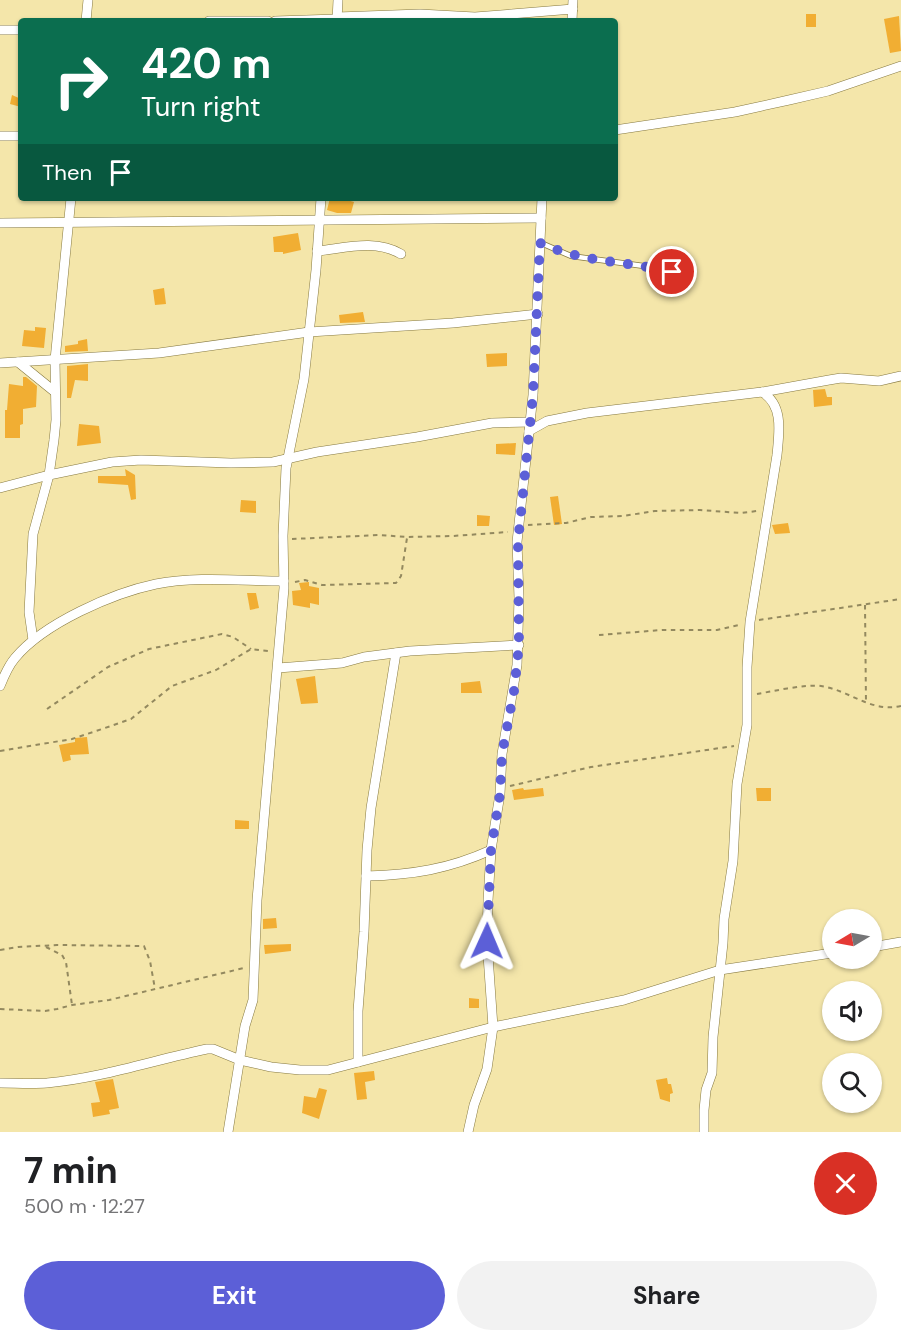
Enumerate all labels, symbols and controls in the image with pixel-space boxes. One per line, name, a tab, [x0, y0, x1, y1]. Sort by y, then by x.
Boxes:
text: 420 m	[141, 36, 271, 91]
icon: right	[42, 42, 120, 120]
text: Turn right	[141, 89, 261, 124]
icon: arrive	[104, 156, 137, 189]
text: Then	[42, 158, 92, 187]
pin	[646, 246, 697, 297]
icon: arrive	[655, 255, 688, 288]
position arrow	[455, 909, 519, 973]
north arrow	[822, 909, 882, 969]
map controls	[822, 909, 882, 1113]
button: sound	[822, 981, 882, 1041]
button: search	[822, 1053, 882, 1113]
text: 7 min	[24, 1147, 118, 1194]
button: close	[814, 1152, 877, 1215]
text: 500 m · 12:27	[24, 1193, 145, 1219]
button: Exit	[24, 1261, 445, 1330]
button: Share	[457, 1261, 877, 1330]

